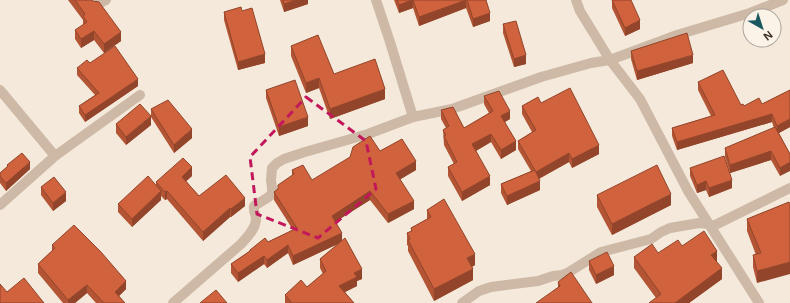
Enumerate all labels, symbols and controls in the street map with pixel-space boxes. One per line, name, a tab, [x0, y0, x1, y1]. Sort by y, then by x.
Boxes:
north arrow	[742, 8, 782, 48]
text: N	[761, 29, 775, 43]

